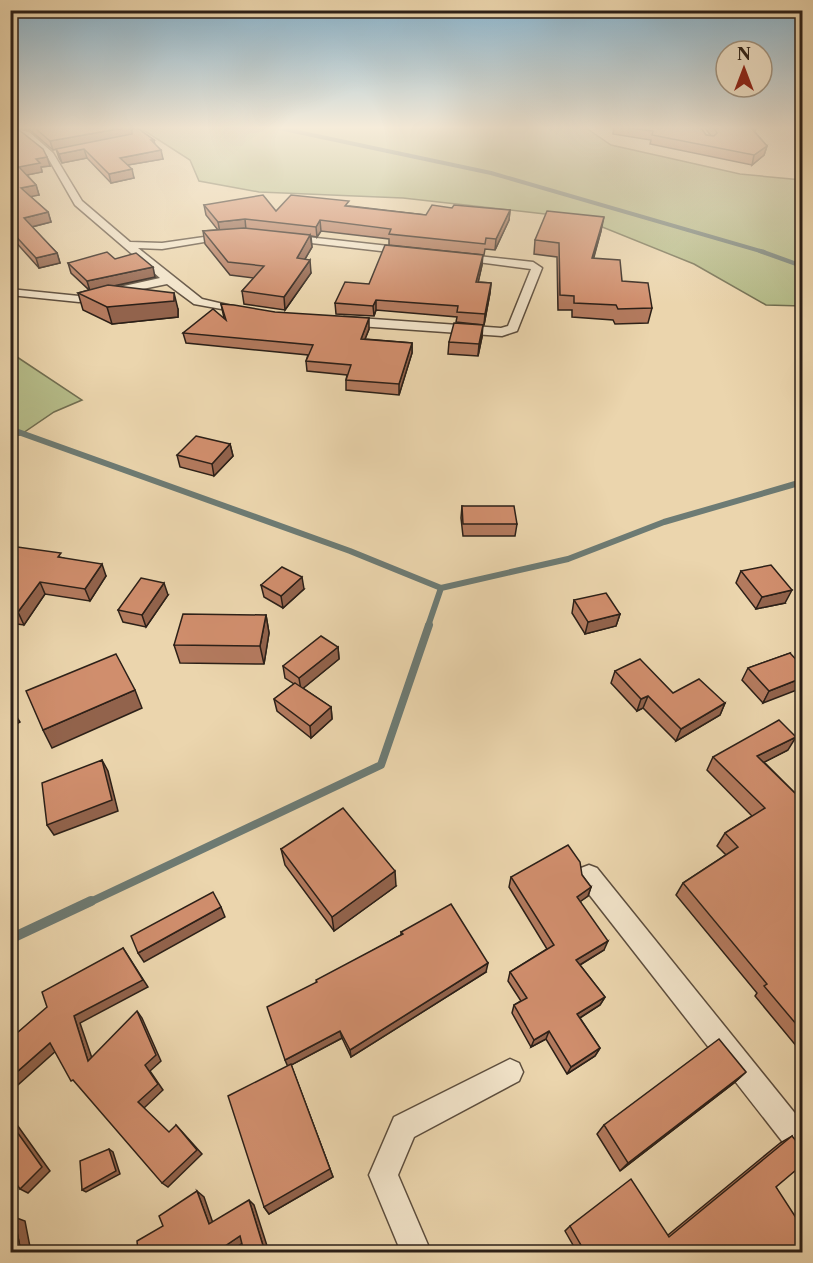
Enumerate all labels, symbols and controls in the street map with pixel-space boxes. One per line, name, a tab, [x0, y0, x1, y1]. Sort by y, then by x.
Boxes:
north arrow	[714, 39, 774, 99]
text: N	[737, 44, 751, 64]

